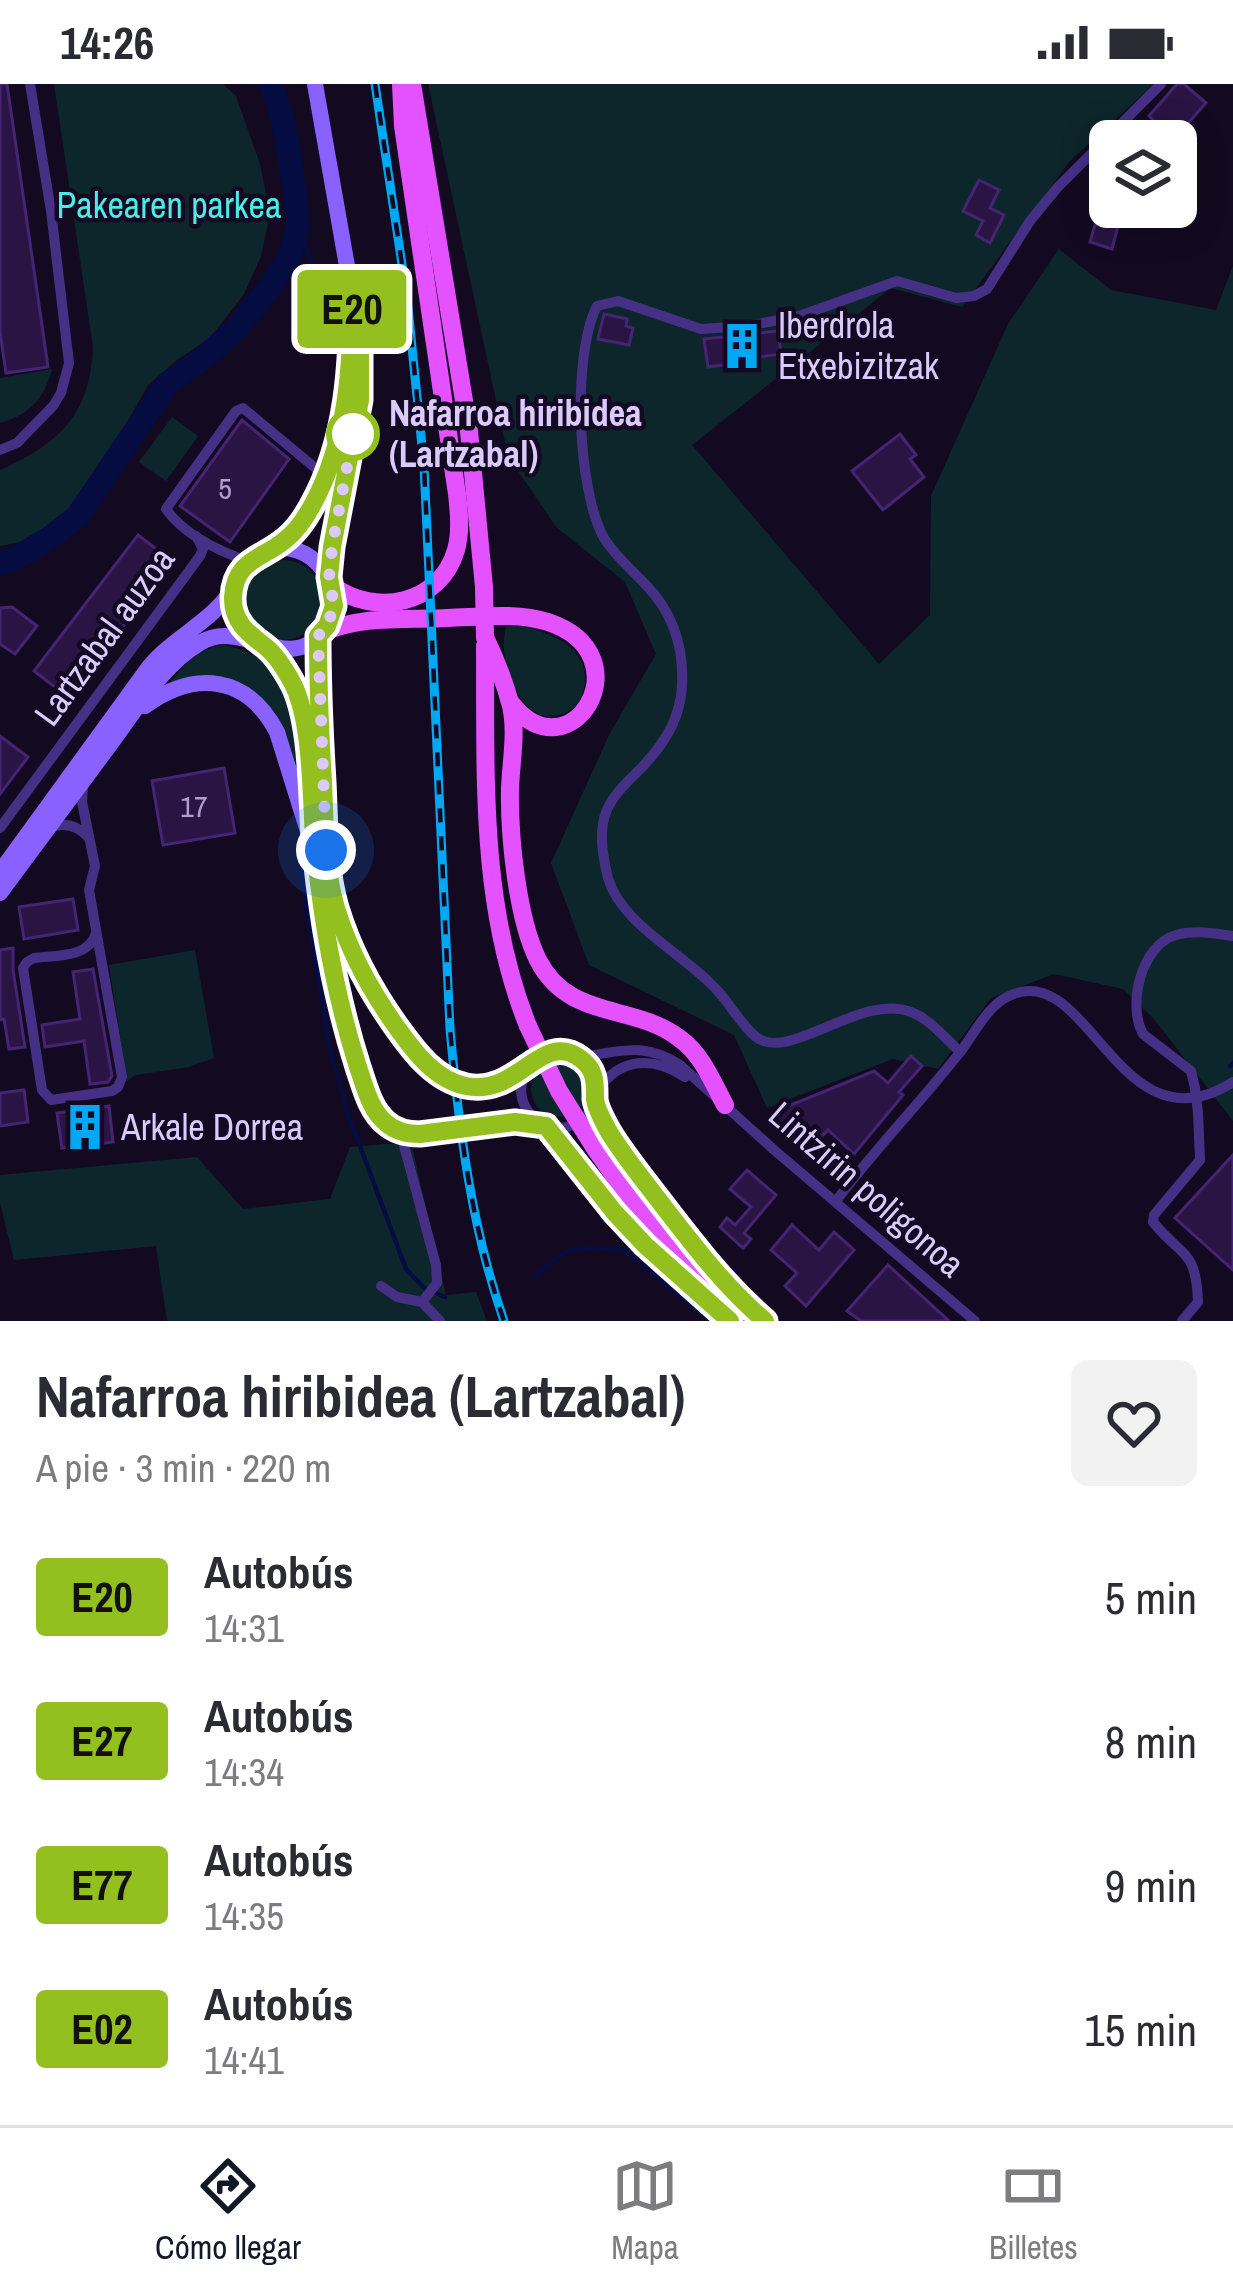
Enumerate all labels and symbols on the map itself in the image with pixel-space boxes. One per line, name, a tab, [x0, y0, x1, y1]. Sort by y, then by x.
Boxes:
park label: Pakearen parkea	[57, 181, 281, 229]
line badge: E20	[283, 270, 421, 348]
place label: Iberdrola Etxebizitzak	[778, 301, 939, 390]
building icon: Iberdrola Etxebizitzak	[717, 321, 767, 371]
place label: Nafarroa hiribidea (Lartzabal)	[389, 389, 642, 478]
marker: Nafarroa hiribidea (Lartzabal)	[328, 409, 378, 459]
house number: 5	[218, 468, 232, 508]
street label: Lartzabal auzoa	[23, 537, 185, 735]
house number: 17	[180, 786, 208, 826]
your location	[296, 820, 356, 880]
street label: Lintzirin poligonoa	[759, 1091, 975, 1287]
building icon: Arkale Dorrea	[60, 1102, 110, 1152]
place label: Arkale Dorrea	[120, 1103, 303, 1151]

